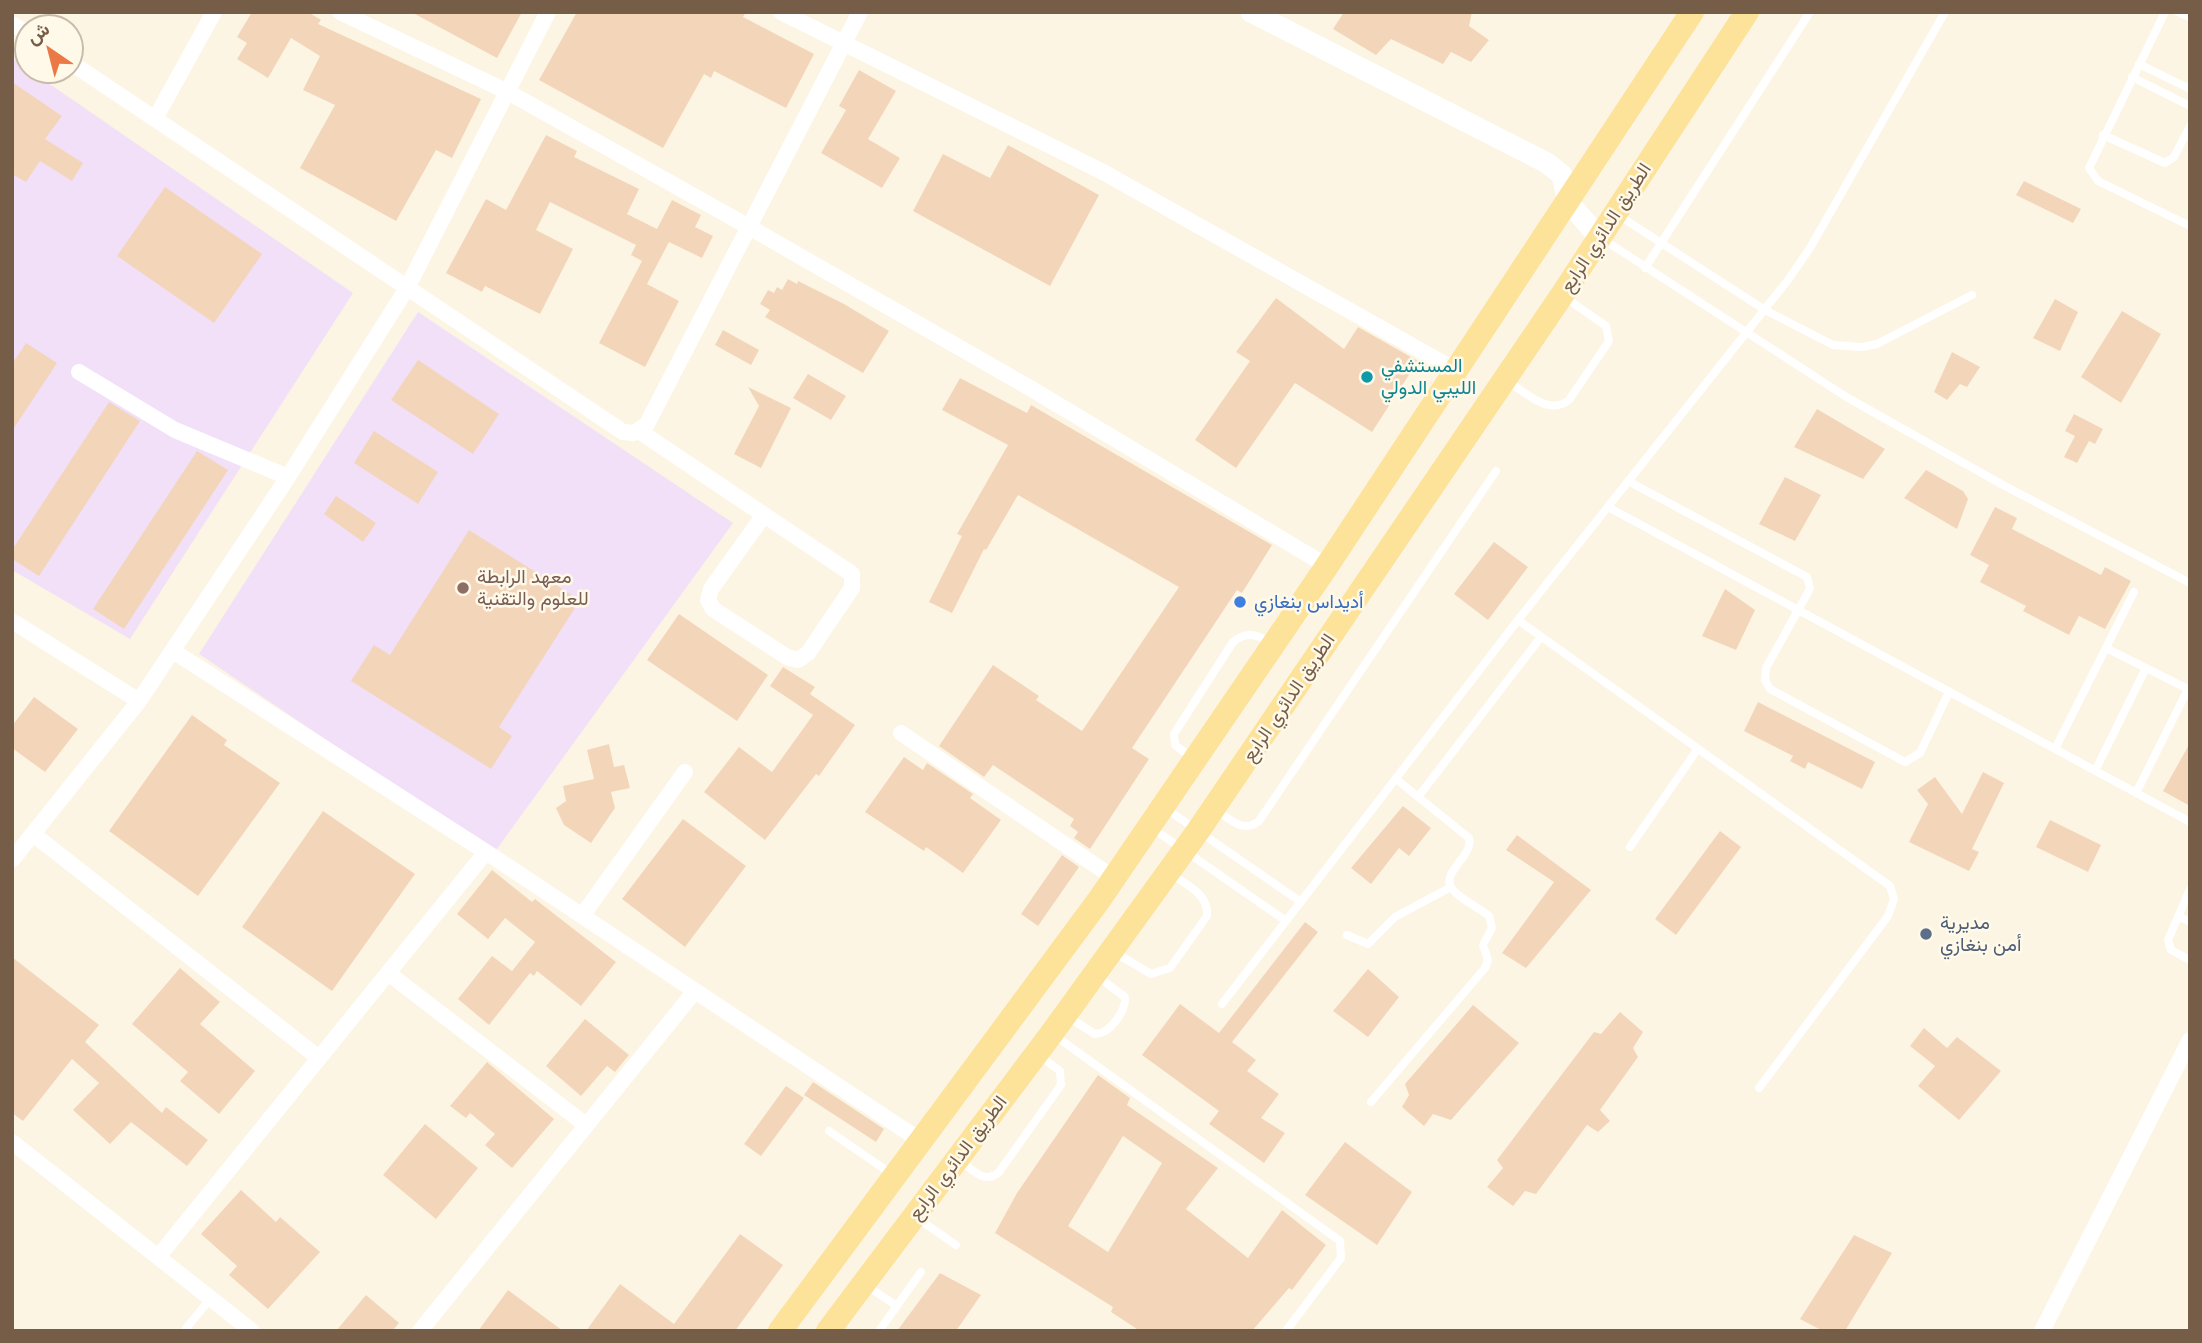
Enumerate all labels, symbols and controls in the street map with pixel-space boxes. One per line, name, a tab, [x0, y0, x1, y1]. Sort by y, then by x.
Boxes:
north arrow	[14, 14, 84, 84]
text: ش	[22, 17, 54, 49]
street label: الطريق الدائري الرابع	[1556, 159, 1656, 297]
place label: المستشفي الليبي الدولي	[1381, 355, 1476, 399]
marker: المستشفي الليبي الدولي	[1359, 369, 1375, 385]
place label: معهد الرابطة للعلوم والتقنية	[477, 566, 589, 610]
marker: معهد الرابطة للعلوم والتقنية	[455, 580, 471, 596]
place label: أديداس بنغازي	[1254, 591, 1363, 613]
marker: أديداس بنغازي	[1232, 594, 1248, 610]
street label: الطريق الدائري الرابع	[1238, 630, 1340, 766]
place label: مديرية أمن بنغازي	[1940, 912, 2021, 956]
marker: مديرية أمن بنغازي	[1918, 926, 1934, 942]
street label: الطريق الدائري الرابع	[904, 1091, 1012, 1225]

